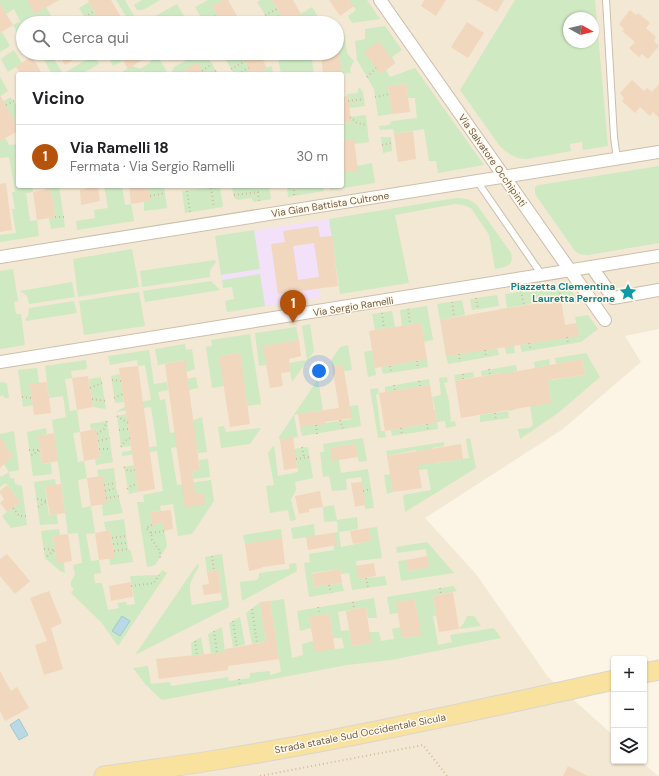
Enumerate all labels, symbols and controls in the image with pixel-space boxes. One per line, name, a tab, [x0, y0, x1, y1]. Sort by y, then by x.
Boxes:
north arrow	[563, 12, 599, 48]
search box	[16, 16, 344, 60]
icon: search	[30, 27, 52, 49]
text: Cerca qui	[62, 28, 129, 48]
text: Vicino	[32, 87, 85, 109]
street label: Via Salvatore Occhipinti	[456, 111, 530, 209]
text: Via Ramelli 18	[70, 138, 169, 158]
text: 1	[43, 148, 47, 165]
text: 30 m	[296, 148, 328, 165]
text: Fermata · Via Sergio Ramelli	[70, 158, 235, 175]
street label: Via Gian Battista Cultrone	[270, 189, 390, 220]
place label: Piazzetta Clementina Lauretta Perrone	[511, 280, 615, 305]
place icon: Piazzetta Clementina Lauretta Perrone	[618, 282, 638, 302]
pin: 1	[280, 290, 306, 323]
street label: Via Sergio Ramelli	[312, 294, 394, 319]
your location	[309, 361, 329, 381]
map controls	[611, 656, 647, 764]
button: +	[611, 656, 647, 692]
button: −	[611, 692, 647, 728]
street label: Strada statale Sud Occidentale Sicula	[273, 710, 447, 756]
button: layers	[611, 728, 647, 764]

